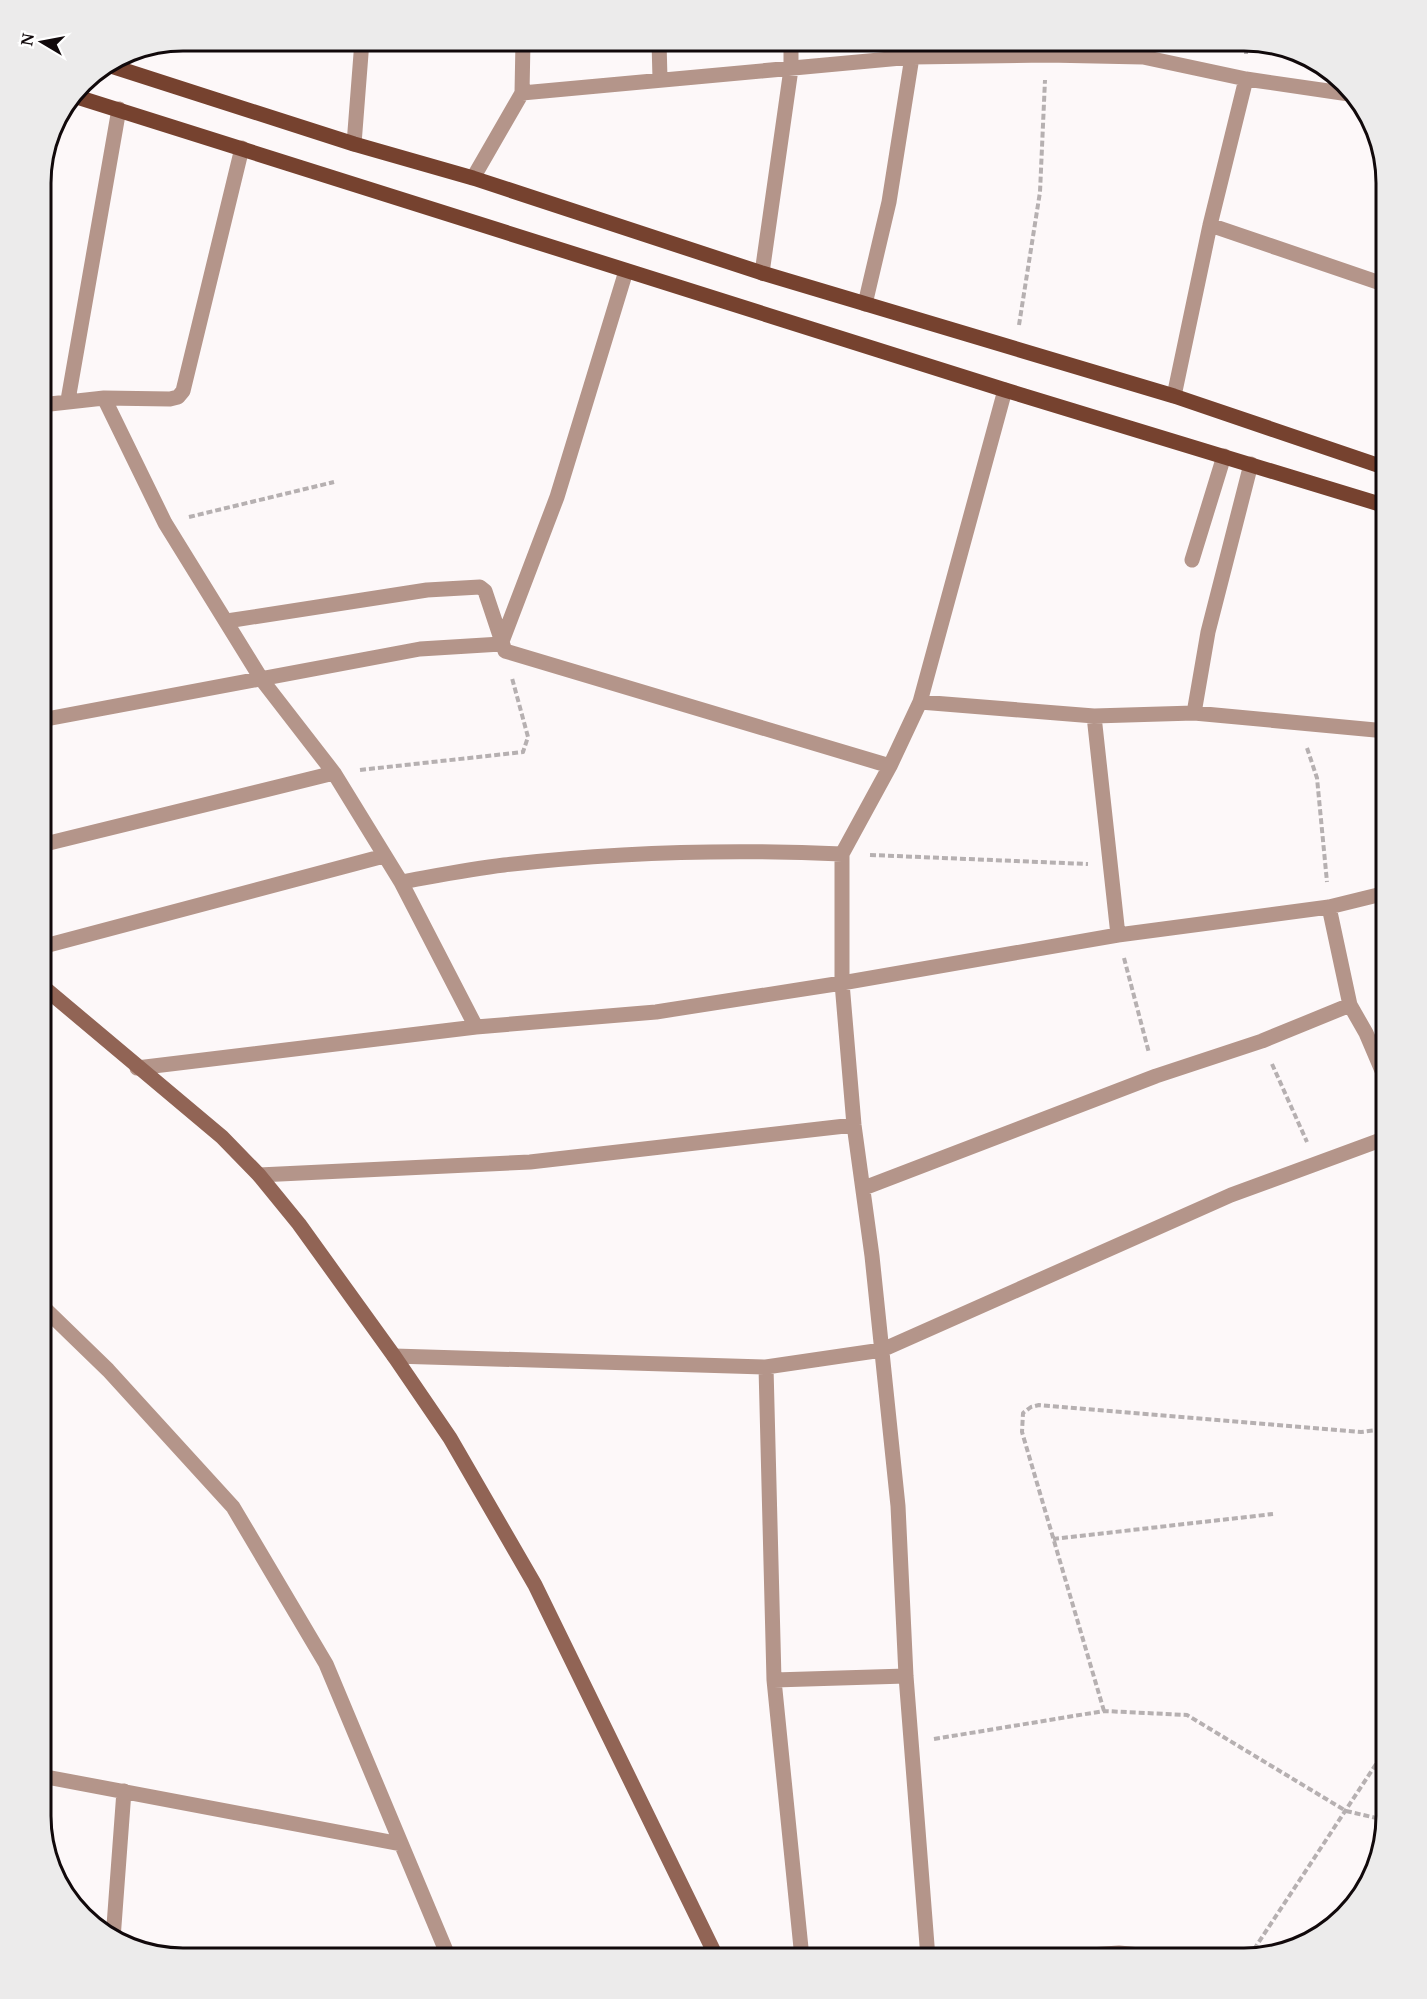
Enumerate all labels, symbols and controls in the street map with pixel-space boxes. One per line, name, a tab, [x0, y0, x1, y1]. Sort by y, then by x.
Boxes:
north arrow	[12, 12, 72, 72]
text: N	[15, 31, 39, 48]

